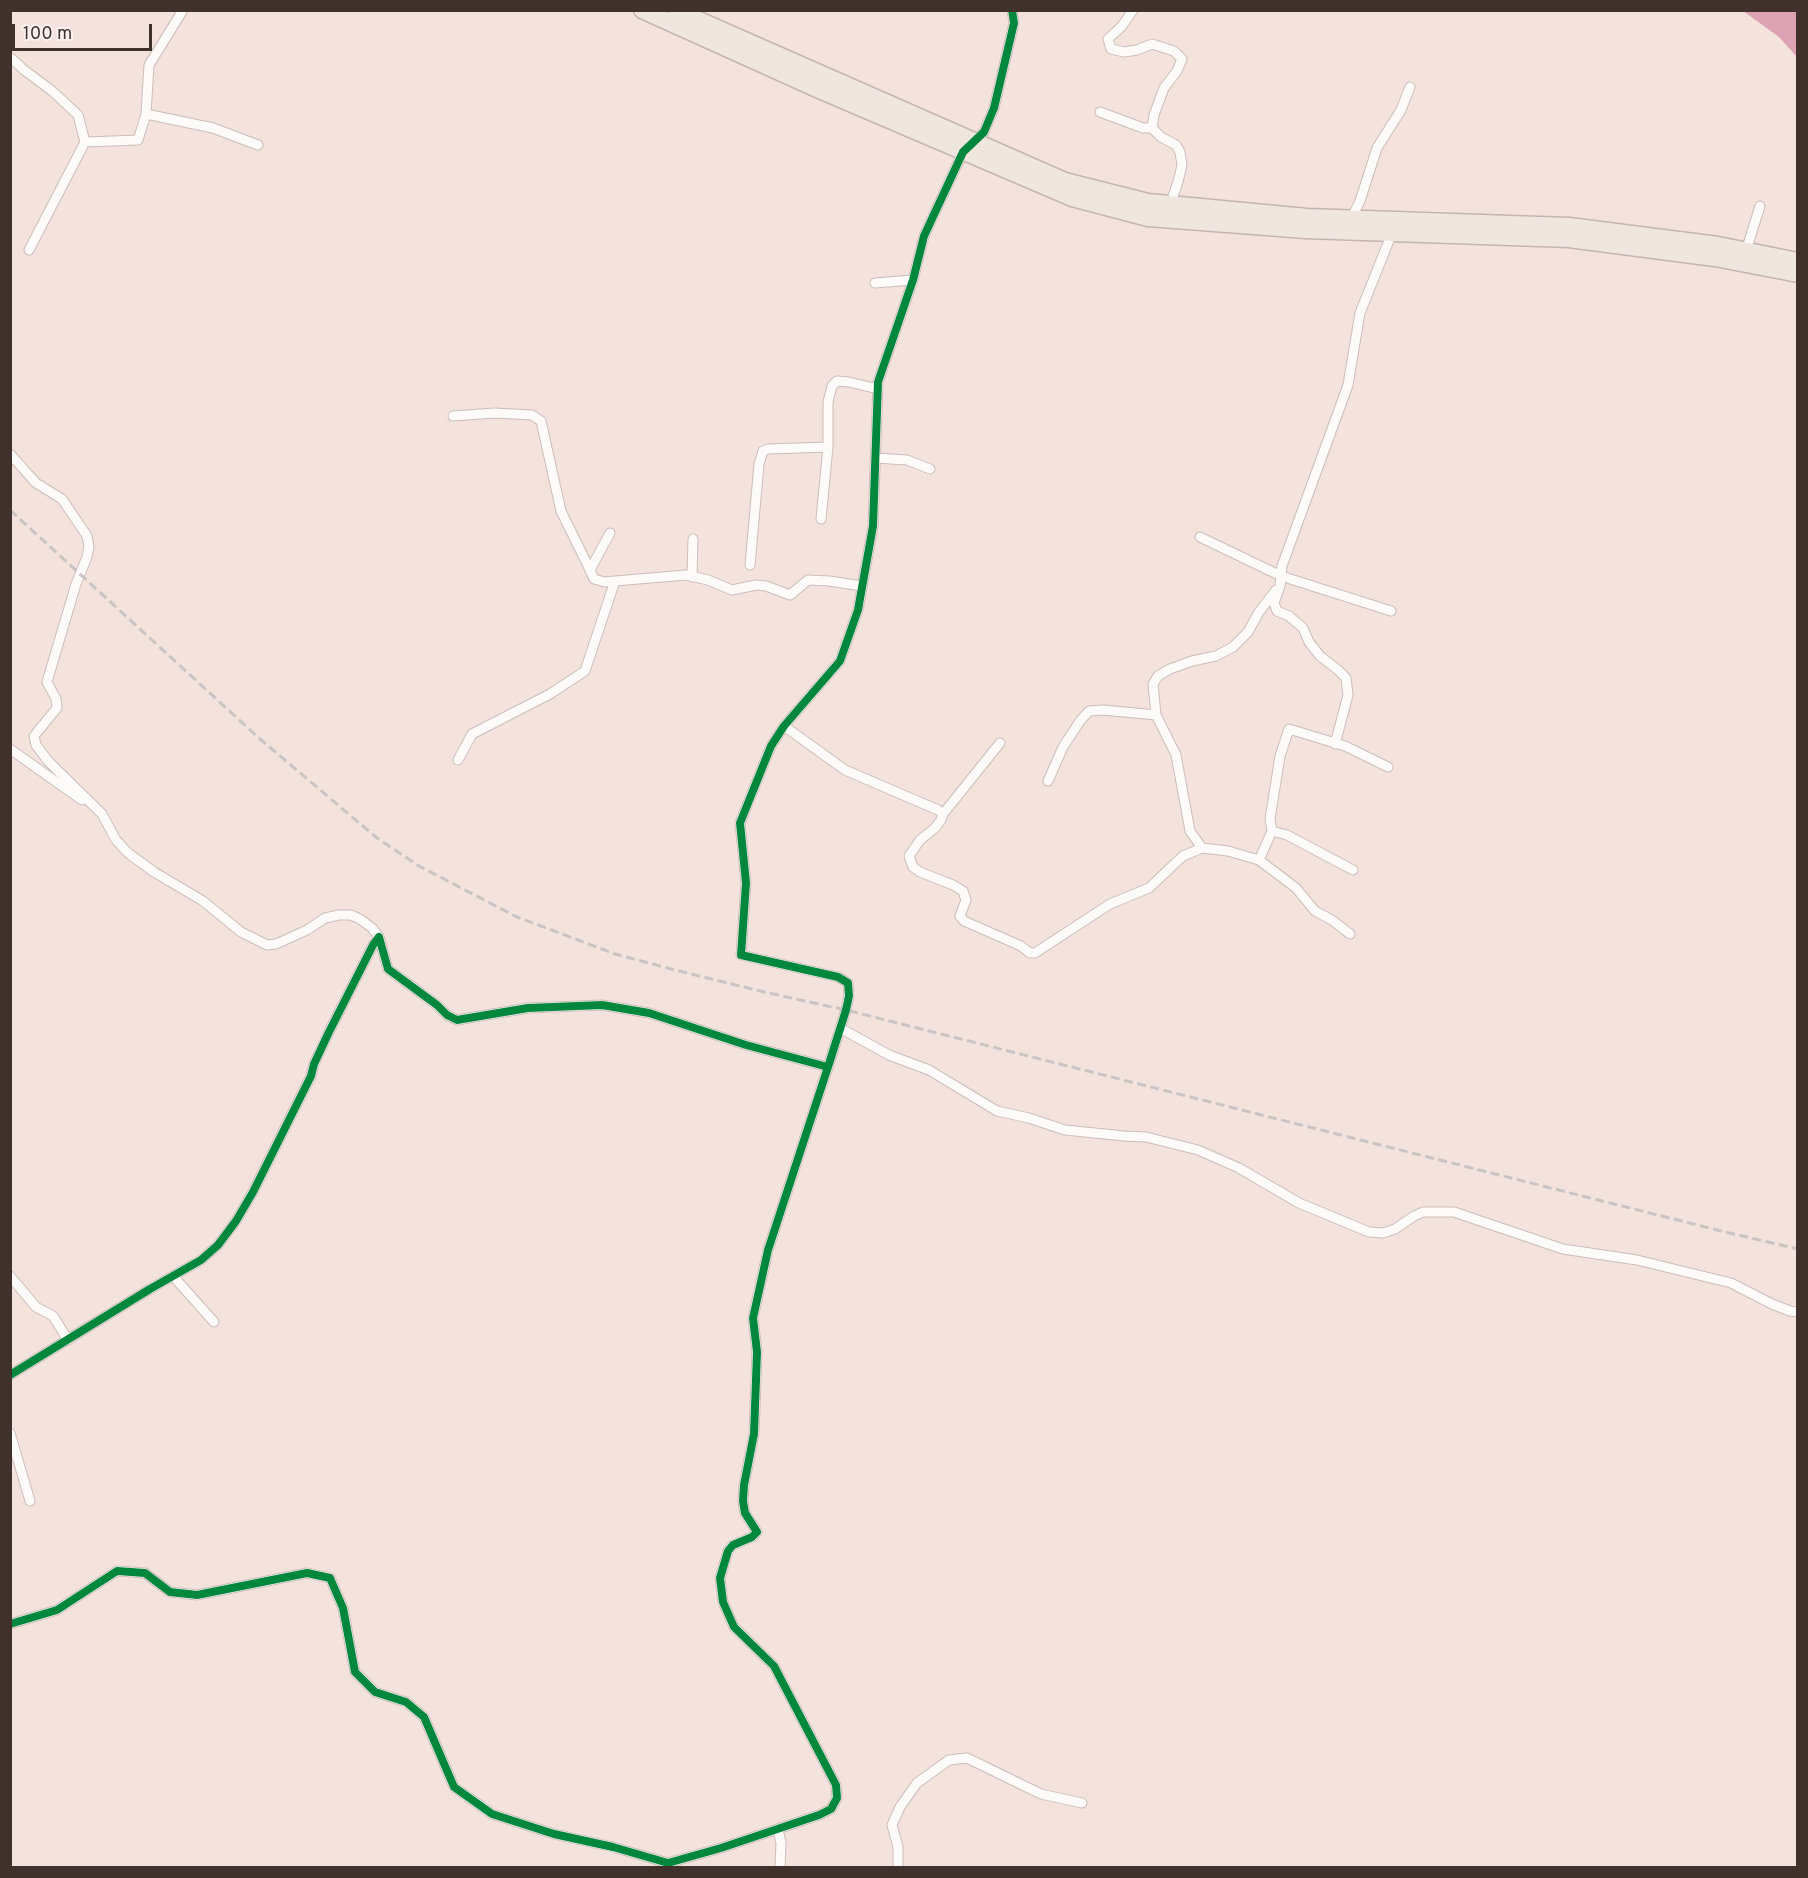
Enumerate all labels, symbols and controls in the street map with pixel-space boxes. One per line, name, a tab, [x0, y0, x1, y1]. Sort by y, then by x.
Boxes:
scale bar	[15, 12, 154, 50]
text: 100 m	[23, 23, 72, 46]

